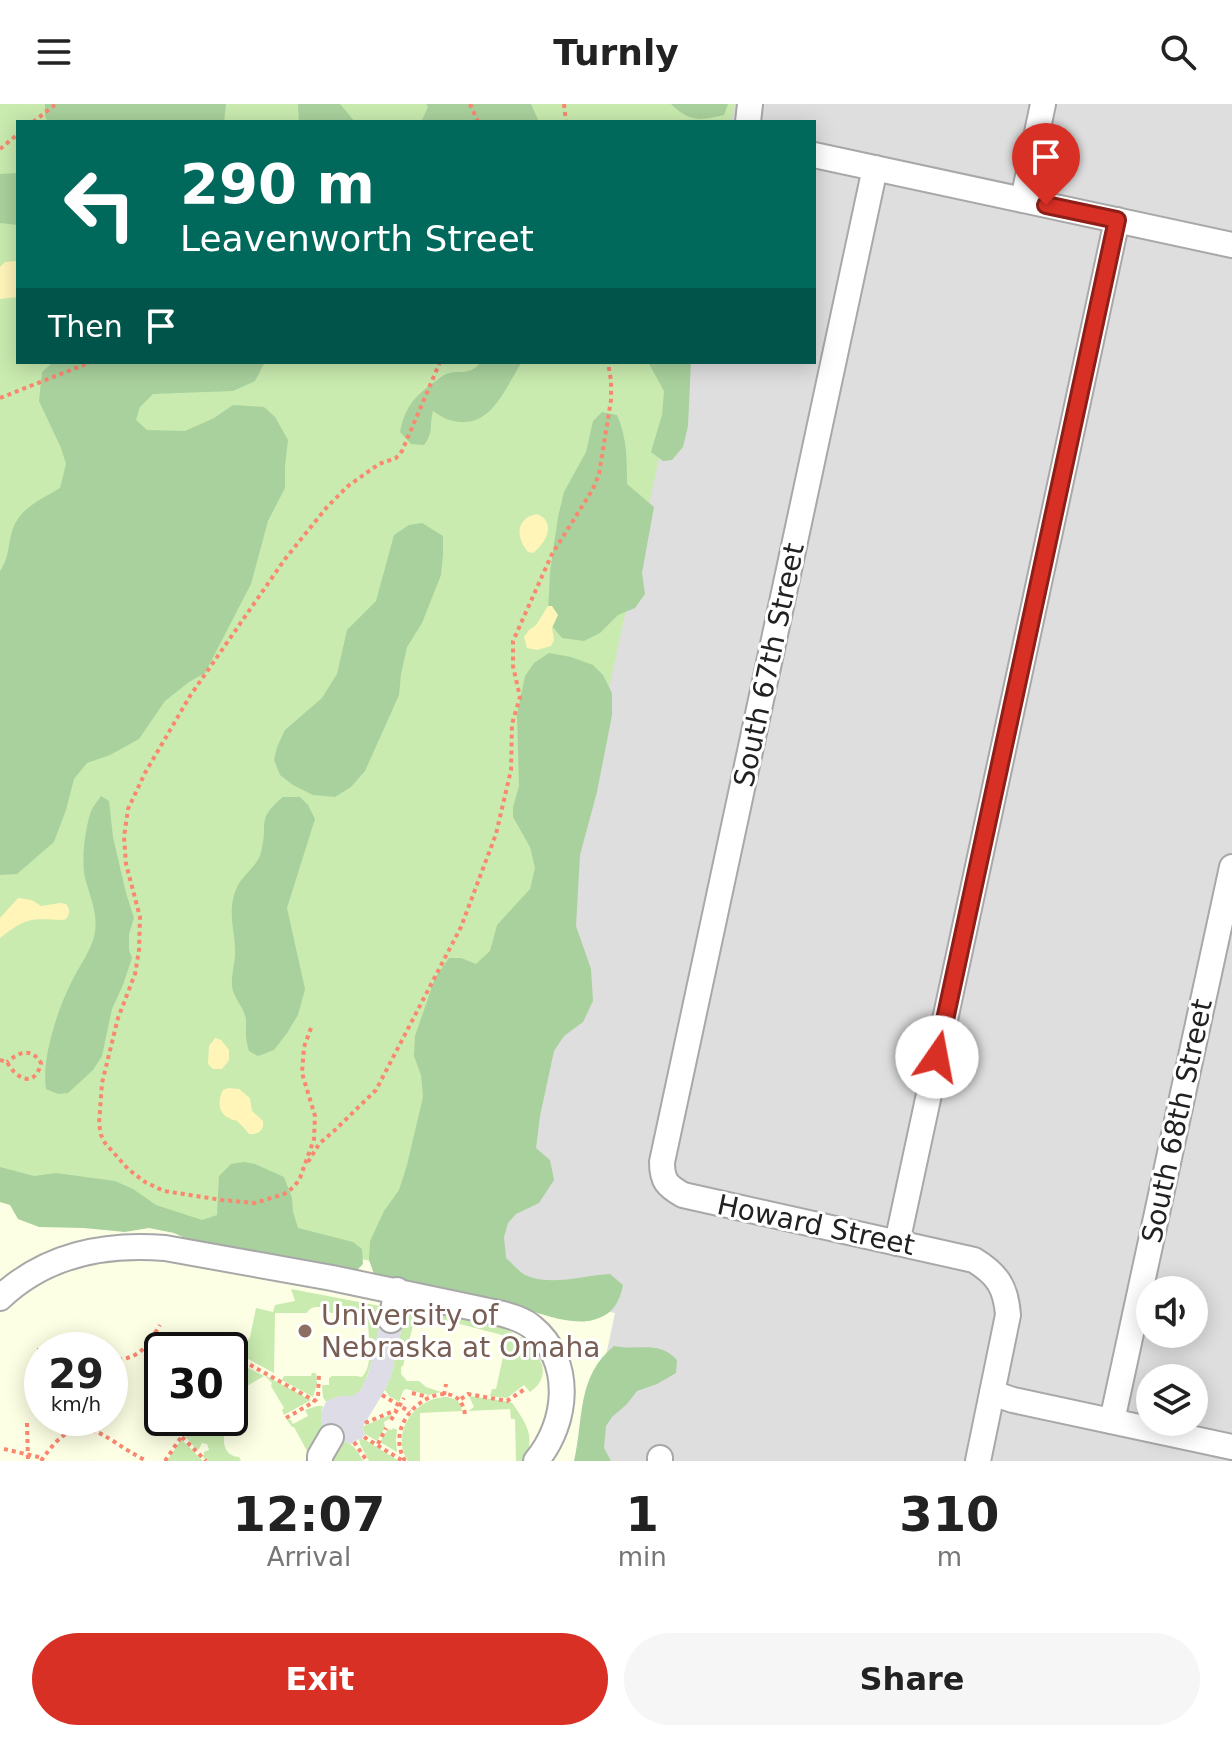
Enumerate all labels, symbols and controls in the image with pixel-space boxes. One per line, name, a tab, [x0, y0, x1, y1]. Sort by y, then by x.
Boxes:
icon: menu	[32, 30, 76, 74]
icon: search	[1156, 30, 1200, 74]
text: Turnly	[553, 32, 679, 73]
pin	[1012, 123, 1080, 205]
icon: arrive	[1024, 135, 1068, 179]
text: 290 m	[180, 151, 375, 216]
icon: left	[48, 152, 152, 256]
text: Leavenworth Street	[180, 218, 534, 259]
icon: arrive	[139, 304, 183, 348]
text: Then	[48, 309, 123, 344]
street label: South 67th Street	[727, 540, 811, 790]
street label: South 68th Street	[1135, 996, 1219, 1246]
position arrow	[895, 1015, 979, 1099]
street label: Howard Street	[714, 1188, 918, 1262]
map controls	[1136, 1276, 1208, 1436]
button: sound	[1136, 1276, 1208, 1348]
place label: University of Nebraska at Omaha	[321, 1299, 600, 1364]
marker: University of Nebraska at Omaha	[296, 1322, 314, 1340]
speed limit sign: 30	[144, 1332, 248, 1436]
text: 29	[48, 1351, 104, 1397]
button: layers	[1136, 1364, 1208, 1436]
text: km/h	[51, 1392, 101, 1416]
text: 12:07	[232, 1486, 385, 1542]
text: 1	[626, 1486, 659, 1542]
text: 310	[899, 1486, 999, 1542]
text: Arrival	[267, 1542, 351, 1572]
text: min	[618, 1542, 667, 1572]
text: m	[937, 1542, 962, 1572]
button: Exit	[32, 1633, 608, 1725]
button: Share	[624, 1633, 1200, 1725]

